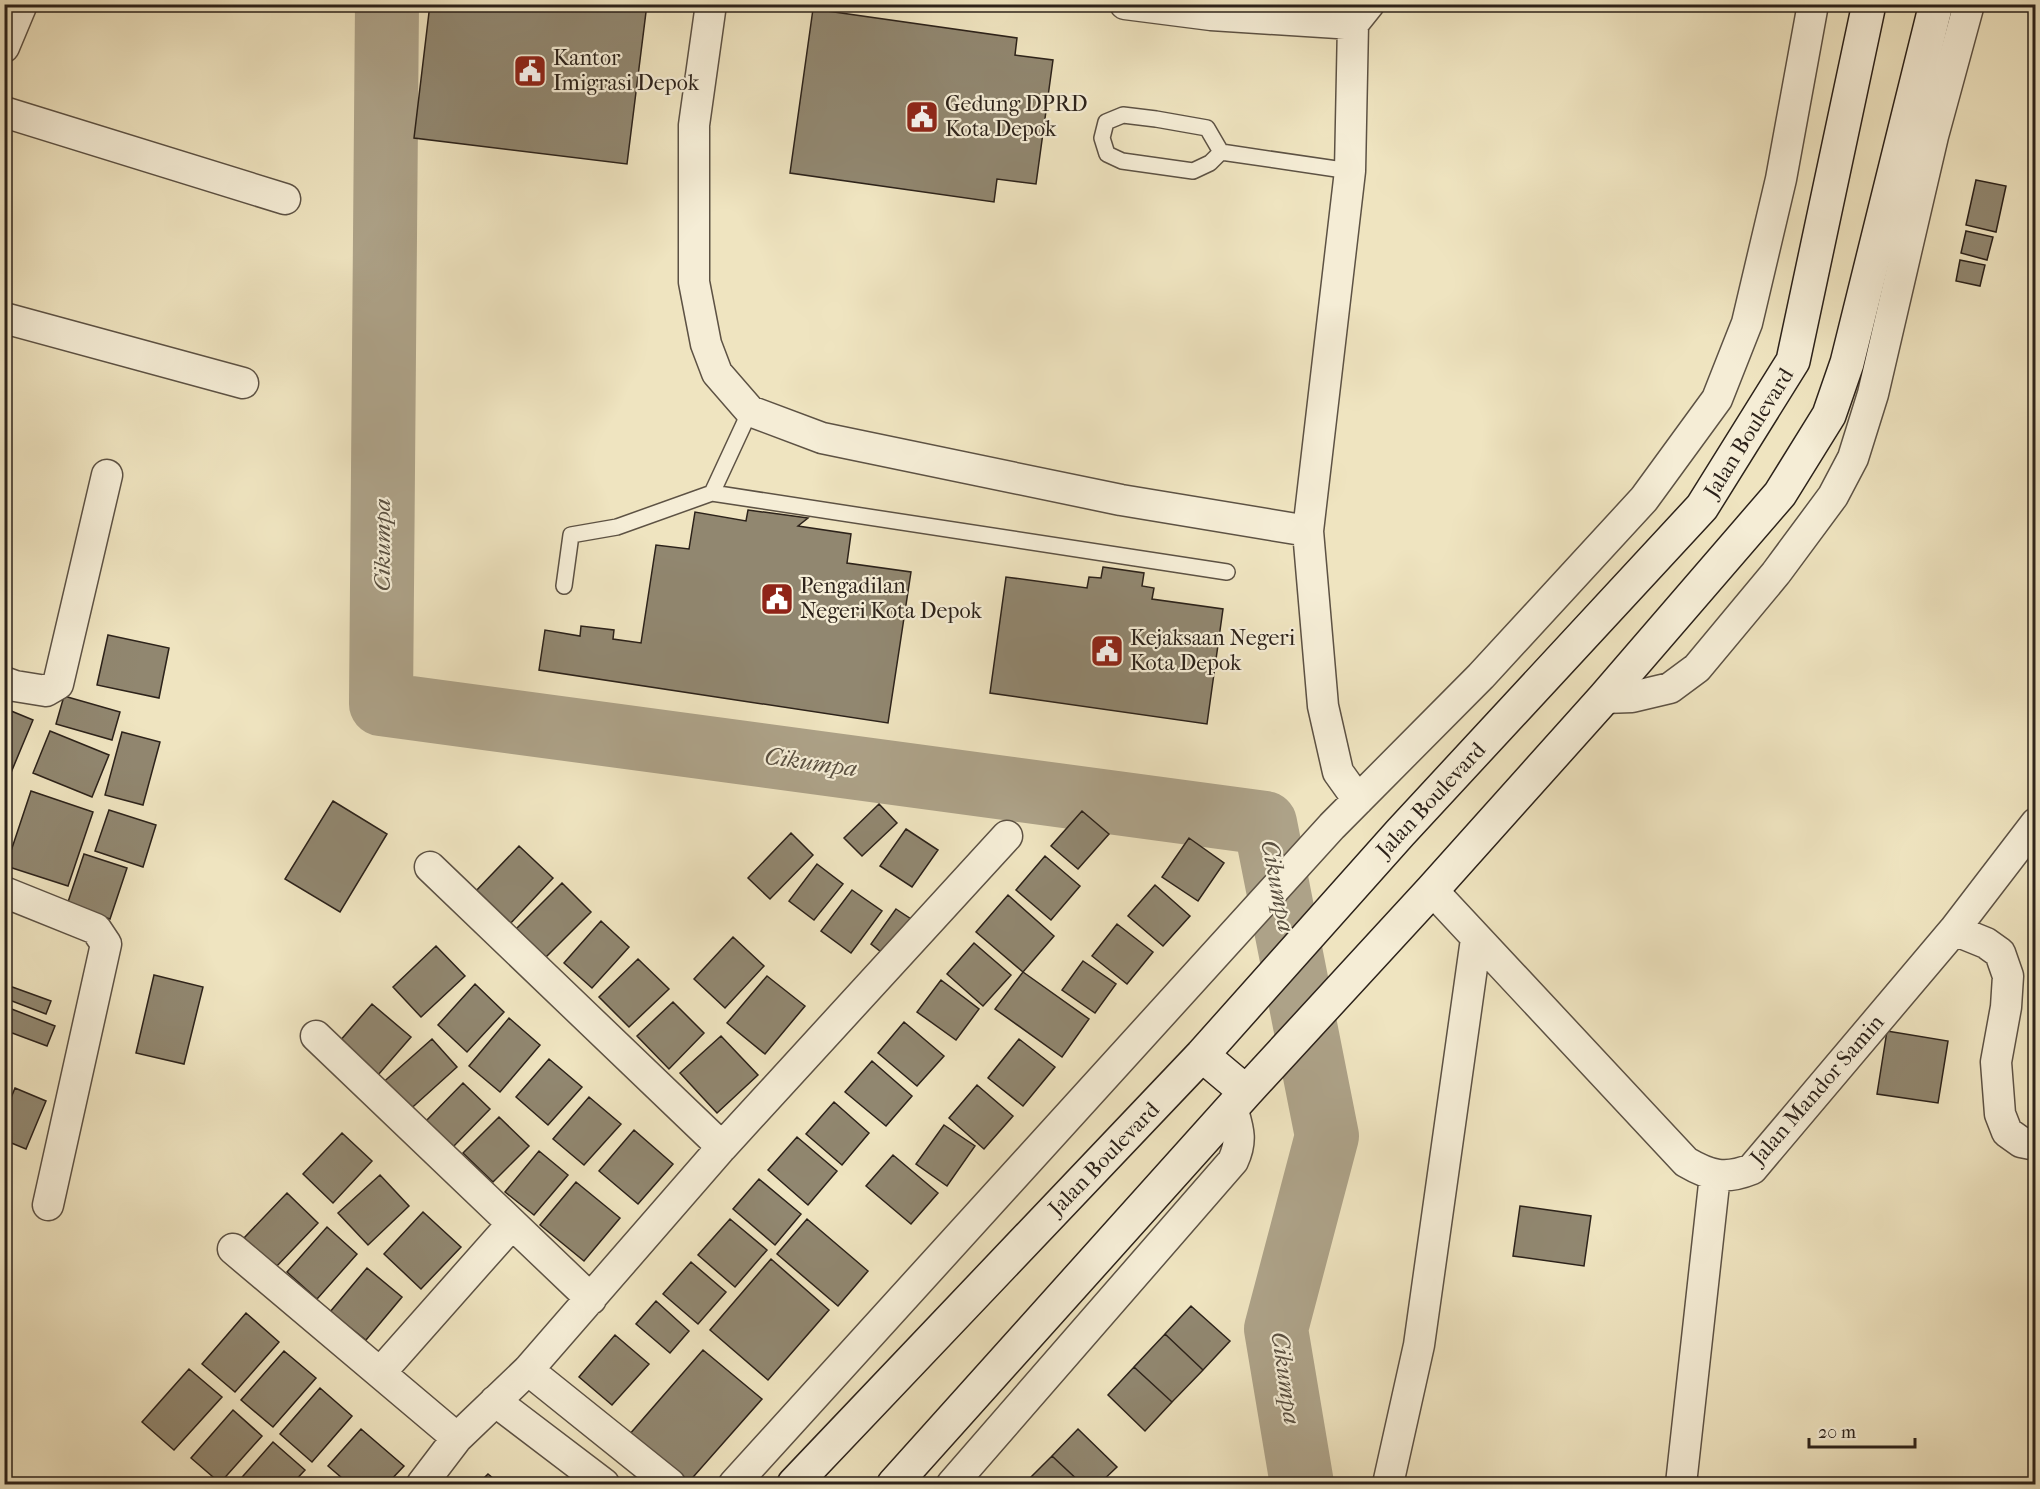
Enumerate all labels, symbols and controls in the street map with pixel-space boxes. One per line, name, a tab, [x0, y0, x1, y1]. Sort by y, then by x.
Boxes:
place label: Kantor Imigrasi Depok	[553, 45, 700, 96]
public building icon: Kantor Imigrasi Depok	[512, 53, 548, 89]
place label: Gedung DPRD Kota Depok	[945, 91, 1088, 142]
public building icon: Gedung DPRD Kota Depok	[904, 99, 940, 135]
street label: Jalan Boulevard	[1698, 362, 1800, 504]
water label: Cikumpa	[368, 498, 396, 592]
place label: Pengadilan Negeri Kota Depok	[800, 573, 982, 624]
public building icon: Pengadilan Negeri Kota Depok	[759, 581, 795, 617]
place label: Kejaksaan Negeri Kota Depok	[1130, 625, 1296, 676]
public building icon: Kejaksaan Negeri Kota Depok	[1089, 633, 1125, 669]
street label: Jalan Boulevard	[1370, 736, 1492, 864]
water label: Cikumpa	[763, 742, 859, 782]
water label: Cikumpa	[1255, 838, 1301, 934]
street label: Jalan Mandor Samin	[1743, 1009, 1890, 1172]
street label: Jalan Boulevard	[1042, 1096, 1165, 1223]
water label: Cikumpa	[1266, 1330, 1306, 1426]
scale bar	[1809, 1411, 1916, 1449]
text: 20 m	[1818, 1422, 1856, 1443]

